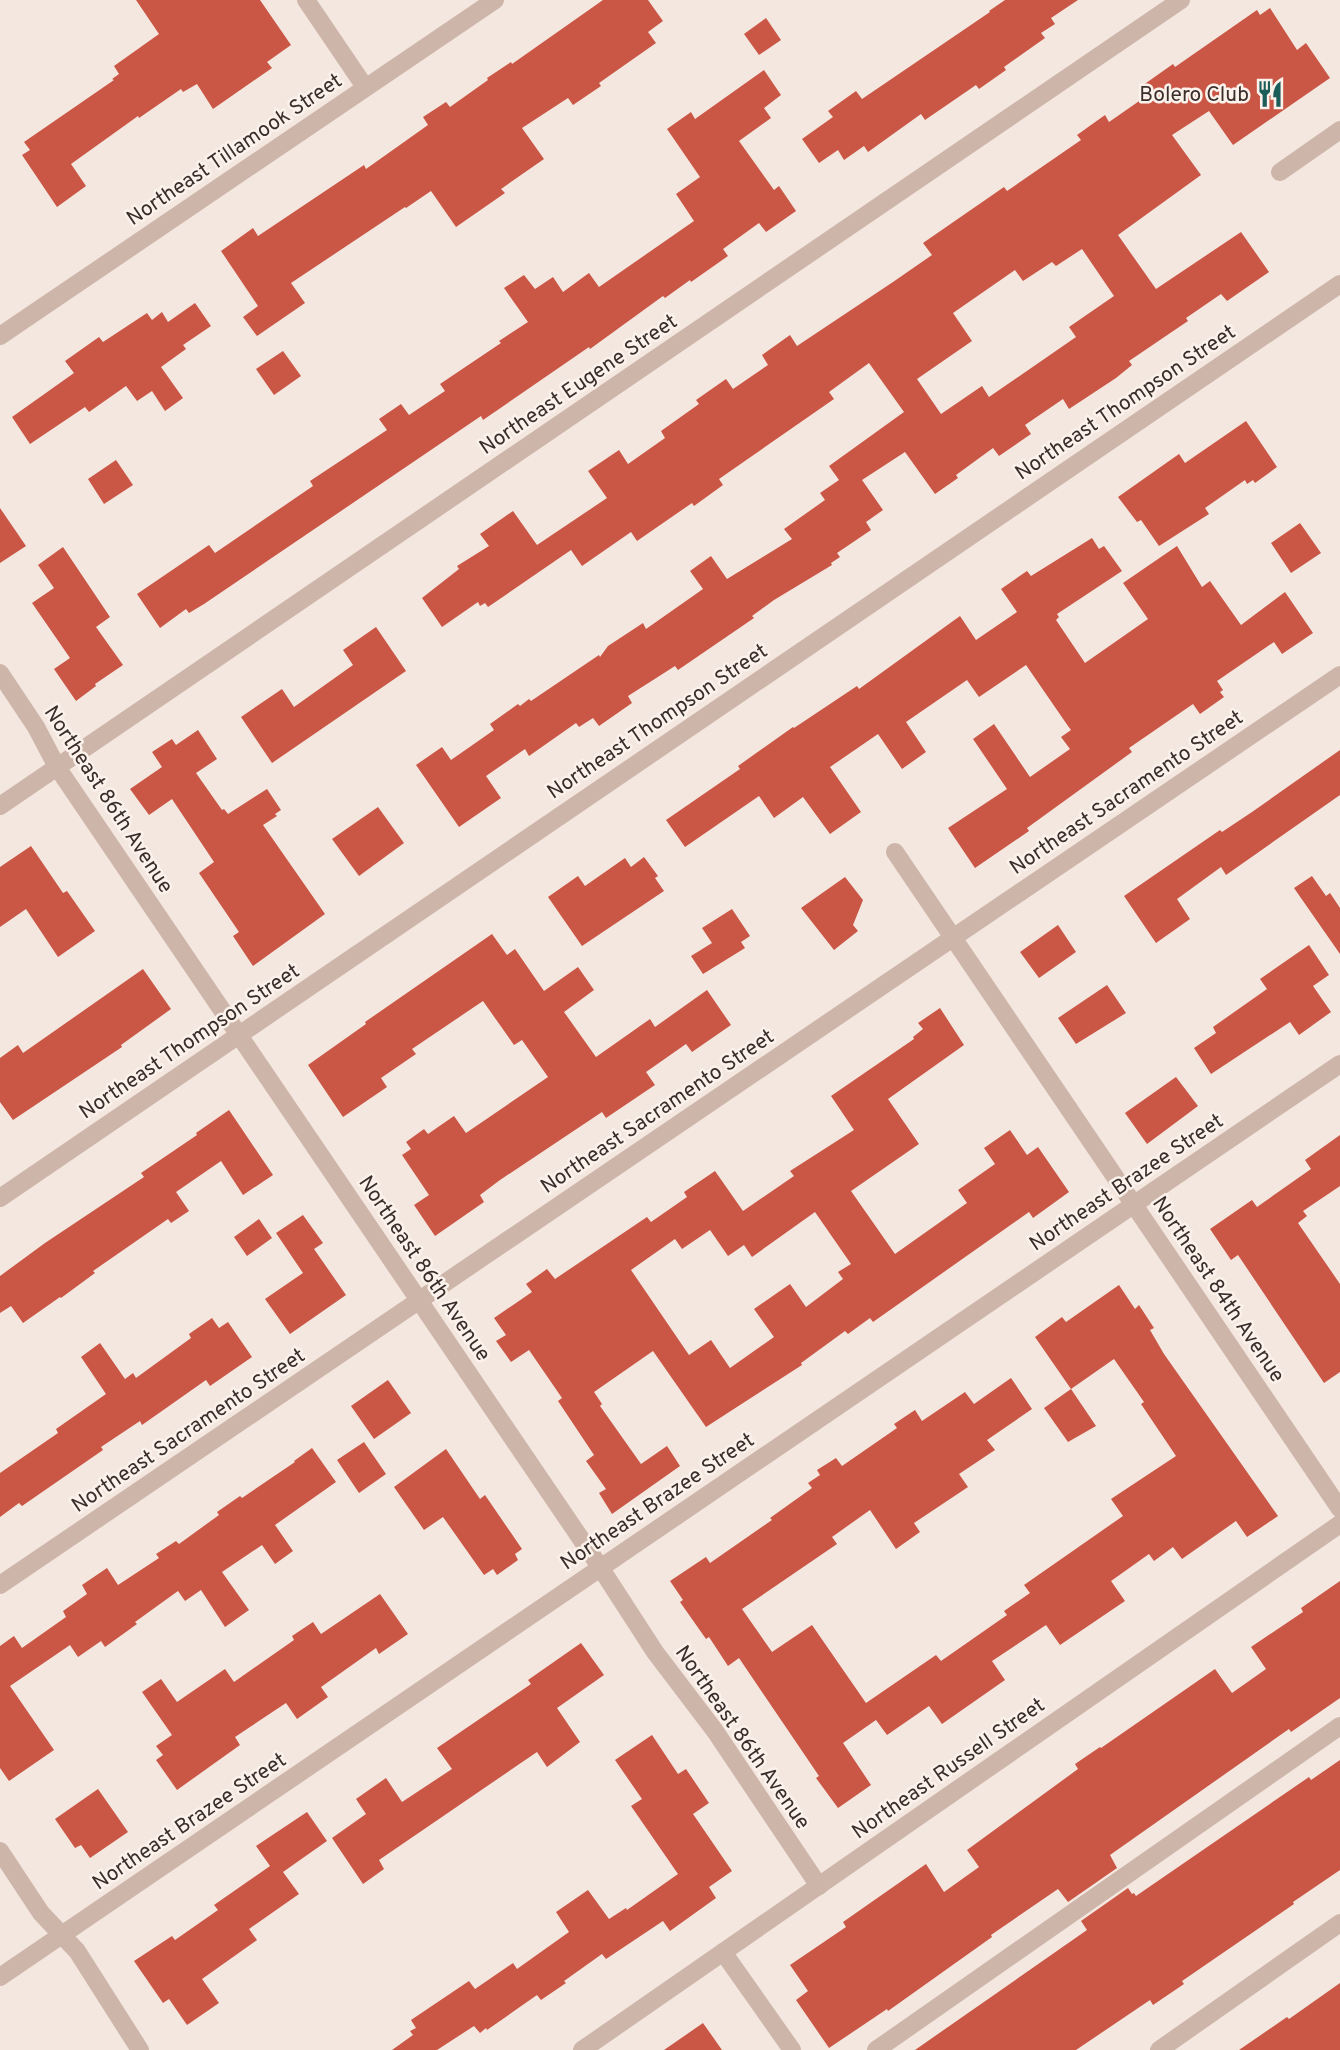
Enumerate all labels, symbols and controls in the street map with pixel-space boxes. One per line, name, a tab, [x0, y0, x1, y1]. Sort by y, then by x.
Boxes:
street label: Northeast Tillamook Street	[122, 68, 348, 233]
restaurant icon: Bolero Club	[1255, 79, 1285, 109]
place label: Bolero Club	[1139, 82, 1249, 109]
street label: Northeast Eugene Street	[475, 309, 683, 462]
street label: Northeast Thompson Street	[1010, 319, 1241, 487]
street label: Northeast Thompson Street	[542, 638, 773, 806]
street label: Northeast 86th Avenue	[37, 701, 179, 899]
street label: Northeast Sacramento Street	[1005, 705, 1249, 882]
street label: Northeast Thompson Street	[74, 958, 305, 1126]
street label: Northeast Sacramento Street	[536, 1024, 780, 1201]
street label: Northeast Brazee Street	[1025, 1108, 1229, 1258]
street label: Northeast 86th Avenue	[351, 1171, 496, 1367]
street label: Northeast 84th Avenue	[1145, 1192, 1290, 1388]
street label: Northeast Sacramento Street	[67, 1343, 311, 1520]
street label: Northeast Brazee Street	[556, 1427, 760, 1577]
street label: Northeast 86th Avenue	[668, 1641, 815, 1835]
street label: Northeast Russell Street	[847, 1692, 1051, 1846]
street label: Northeast Brazee Street	[88, 1747, 292, 1897]

